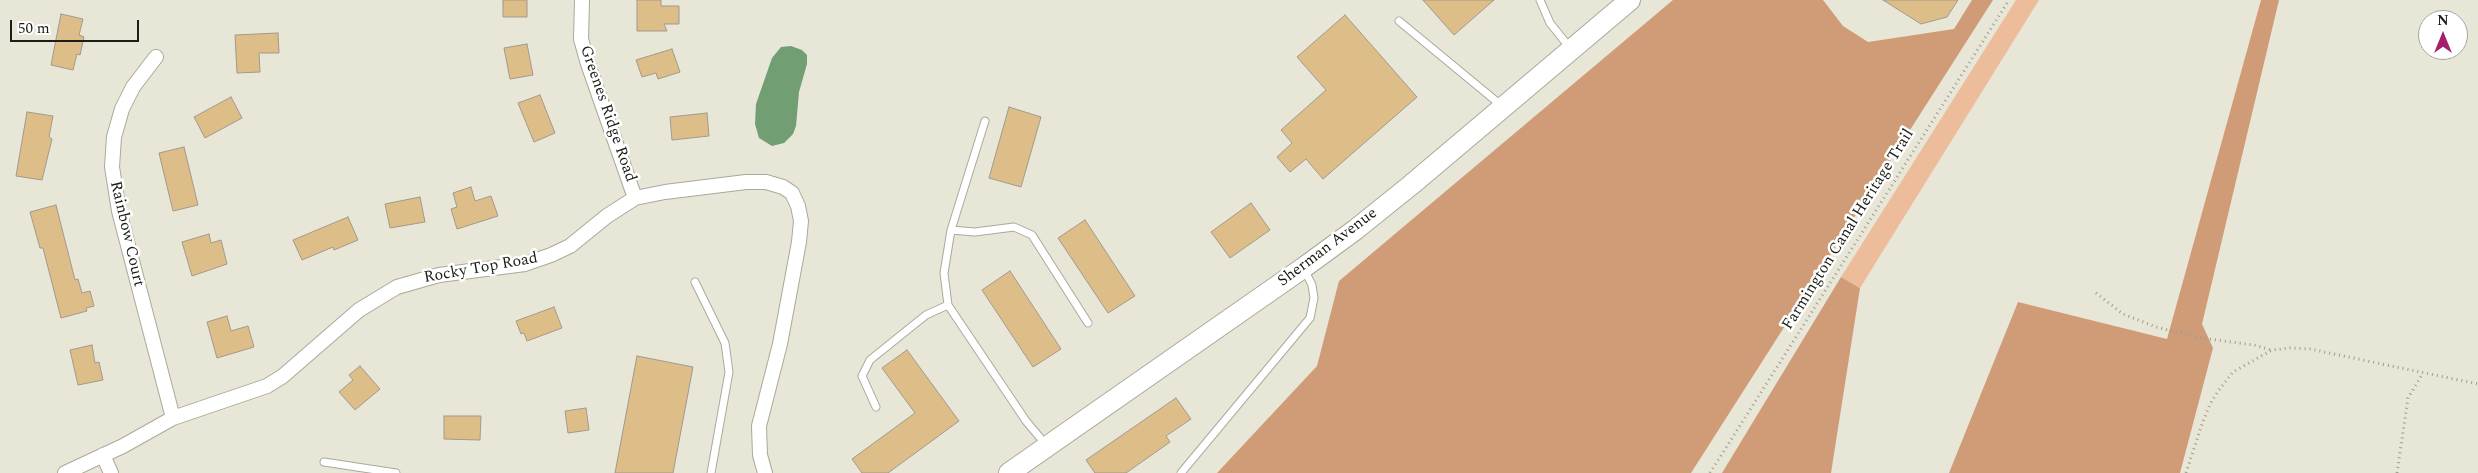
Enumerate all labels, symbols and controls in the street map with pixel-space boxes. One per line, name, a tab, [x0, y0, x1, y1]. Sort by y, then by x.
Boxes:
scale bar	[12, 10, 141, 42]
north arrow	[2418, 10, 2468, 60]
text: N	[2437, 10, 2449, 31]
text: 50 m	[18, 17, 50, 40]
street label: Greenes Ridge Road	[575, 43, 639, 185]
street label: Farmington Canal Heritage Trail	[1779, 126, 1919, 334]
street label: Rainbow Court	[105, 179, 147, 289]
street label: Sherman Avenue	[1274, 204, 1382, 292]
street label: Rocky Top Road	[423, 250, 539, 288]

